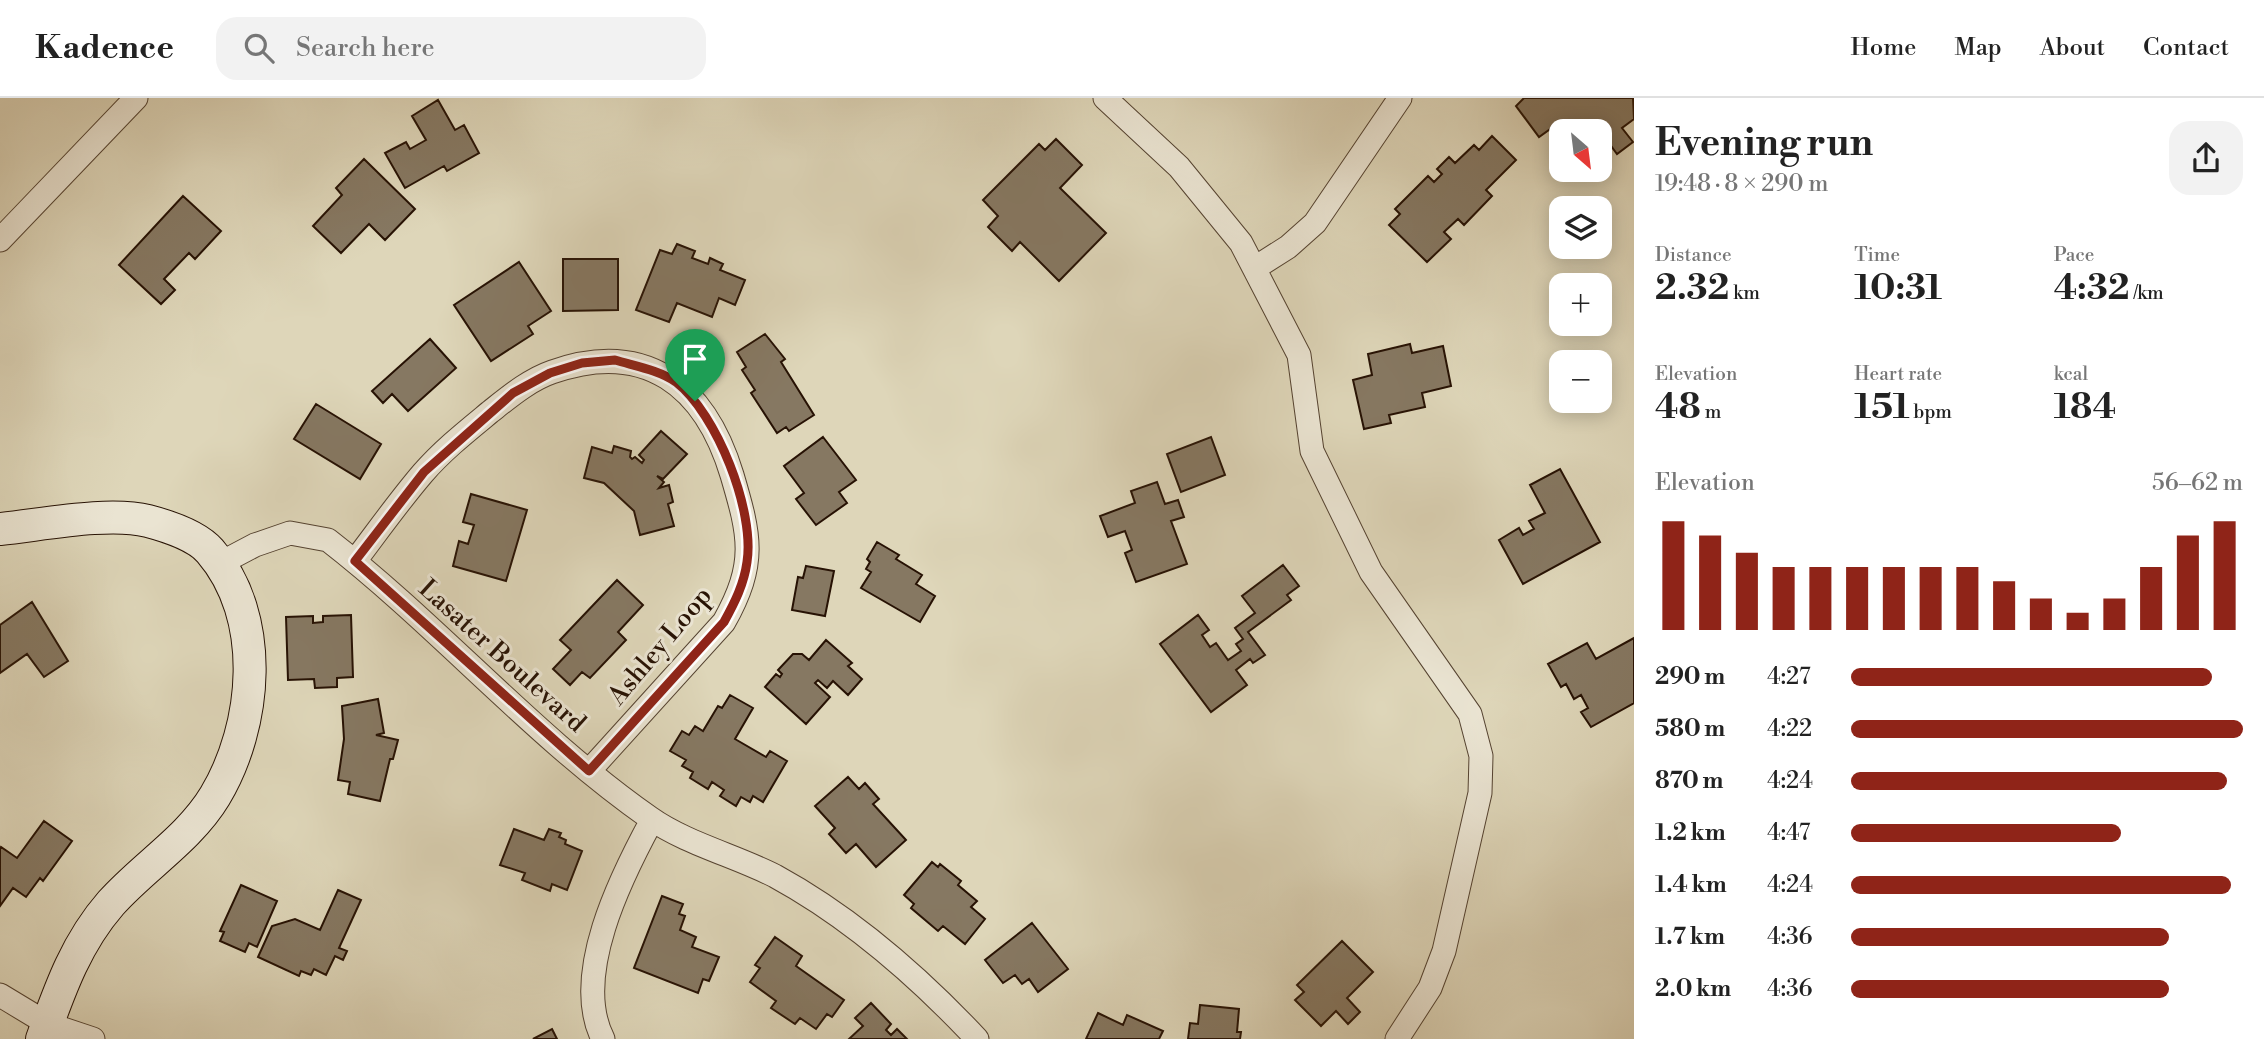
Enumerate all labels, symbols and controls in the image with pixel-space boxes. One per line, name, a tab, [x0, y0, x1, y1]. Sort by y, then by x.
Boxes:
search box	[216, 17, 706, 80]
text: Kadence	[35, 28, 174, 69]
icon: search	[240, 29, 278, 67]
text: Search here	[296, 32, 435, 64]
text: Home	[1851, 33, 1916, 63]
text: Map	[1954, 33, 2002, 63]
text: About	[2040, 33, 2105, 63]
text: Contact	[2143, 33, 2229, 63]
north arrow	[1549, 119, 1612, 182]
map controls	[1549, 119, 1612, 413]
text: Evening run	[1655, 120, 1873, 167]
button: share	[2169, 121, 2243, 195]
text: 19:48 · 8 × 290 m	[1655, 170, 1828, 198]
button: layers	[1549, 196, 1612, 259]
text: Distance	[1655, 243, 1732, 267]
text: Time	[1854, 243, 1900, 267]
text: Pace	[2054, 243, 2094, 267]
text: 2.32	[1655, 267, 1729, 310]
text: 10:31	[1854, 267, 1942, 310]
text: 4:32	[2054, 267, 2130, 310]
button: +	[1549, 273, 1612, 336]
text: km	[1729, 281, 1760, 305]
text: /km	[2130, 281, 2164, 305]
pin	[665, 329, 725, 401]
icon: arrive	[676, 340, 714, 378]
button: −	[1549, 350, 1612, 413]
text: Elevation	[1655, 362, 1737, 386]
text: Heart rate	[1854, 362, 1942, 386]
text: kcal	[2054, 362, 2088, 386]
text: 48	[1655, 386, 1701, 429]
text: 151	[1854, 386, 1910, 429]
text: 184	[2054, 386, 2116, 429]
text: m	[1701, 400, 1721, 424]
text: bpm	[1910, 400, 1952, 424]
text: Elevation	[1655, 469, 1755, 497]
text: 56–62 m	[2152, 469, 2243, 497]
street label: Lasater Boulevard	[412, 573, 592, 740]
street label: Ashley Loop	[601, 580, 719, 713]
text: 290 m	[1655, 663, 1725, 691]
text: 4:27	[1767, 663, 1811, 691]
text: 580 m	[1655, 715, 1725, 743]
text: 4:22	[1767, 715, 1812, 743]
text: 870 m	[1655, 767, 1723, 795]
text: 4:24	[1767, 767, 1813, 795]
text: 1.2 km	[1655, 819, 1726, 847]
text: 4:47	[1767, 819, 1810, 847]
text: 1.4 km	[1655, 871, 1727, 899]
text: 4:24	[1767, 871, 1813, 899]
text: 1.7 km	[1655, 923, 1725, 951]
text: 4:36	[1767, 923, 1813, 951]
text: 2.0 km	[1655, 975, 1731, 1003]
text: 4:36	[1767, 975, 1813, 1003]

